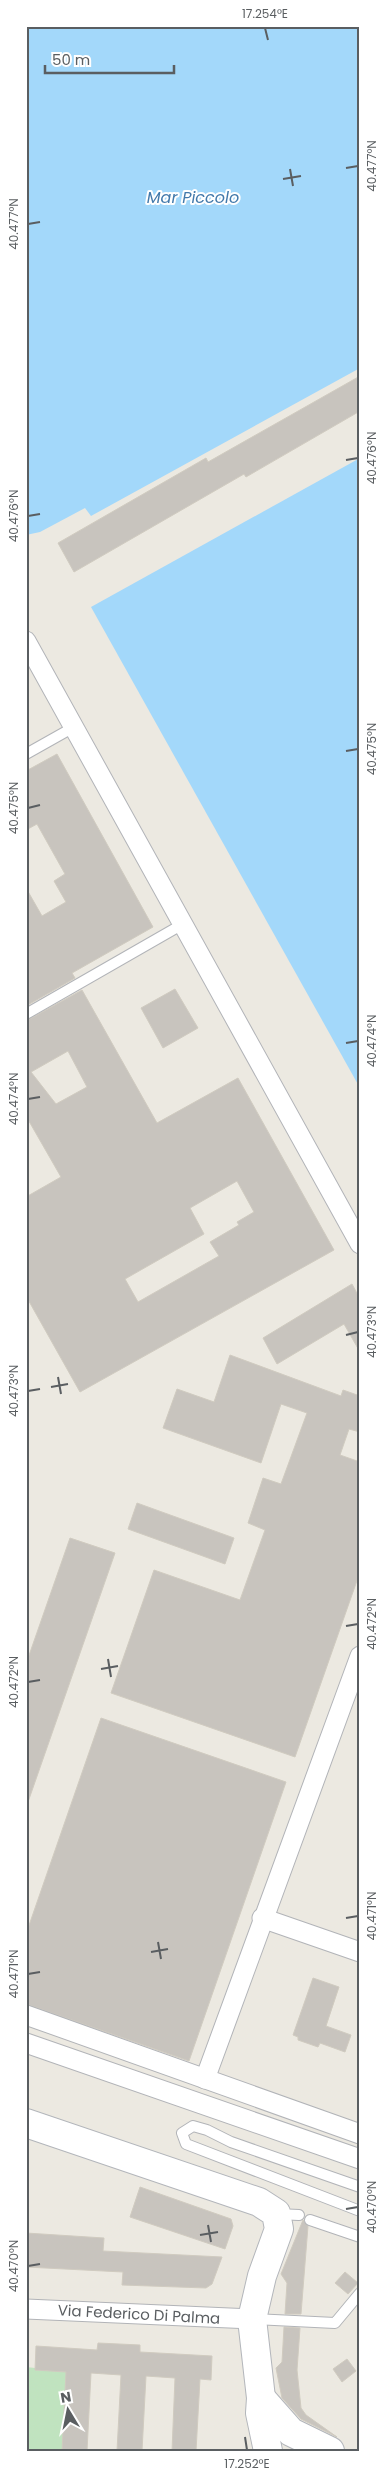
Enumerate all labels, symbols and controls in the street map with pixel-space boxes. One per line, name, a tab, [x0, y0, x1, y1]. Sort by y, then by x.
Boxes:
text: 17.254°E	[242, 5, 288, 22]
scale bar	[45, 42, 174, 74]
text: 50 m	[52, 49, 90, 70]
text: 40.477°N	[363, 140, 380, 192]
water label: Mar Piccolo	[147, 186, 239, 209]
text: 40.477°N	[5, 198, 22, 250]
text: 40.476°N	[363, 432, 380, 484]
text: 40.476°N	[5, 490, 22, 542]
text: 40.475°N	[363, 723, 380, 775]
text: 40.475°N	[5, 782, 22, 834]
text: 40.474°N	[363, 1015, 380, 1067]
text: 40.474°N	[5, 1073, 22, 1125]
text: 40.473°N	[363, 1306, 380, 1358]
text: 40.473°N	[5, 1365, 22, 1417]
text: 40.472°N	[363, 1598, 380, 1650]
text: 40.472°N	[5, 1656, 22, 1708]
text: 40.471°N	[363, 1892, 380, 1940]
text: 40.471°N	[5, 1950, 22, 1998]
text: 40.470°N	[363, 2181, 380, 2233]
text: 40.470°N	[5, 2240, 22, 2292]
street label: Via Federico Di Palma	[57, 2299, 221, 2329]
north arrow	[42, 2384, 92, 2434]
text: N	[59, 2386, 73, 2408]
text: 17.252°E	[224, 2455, 270, 2472]

